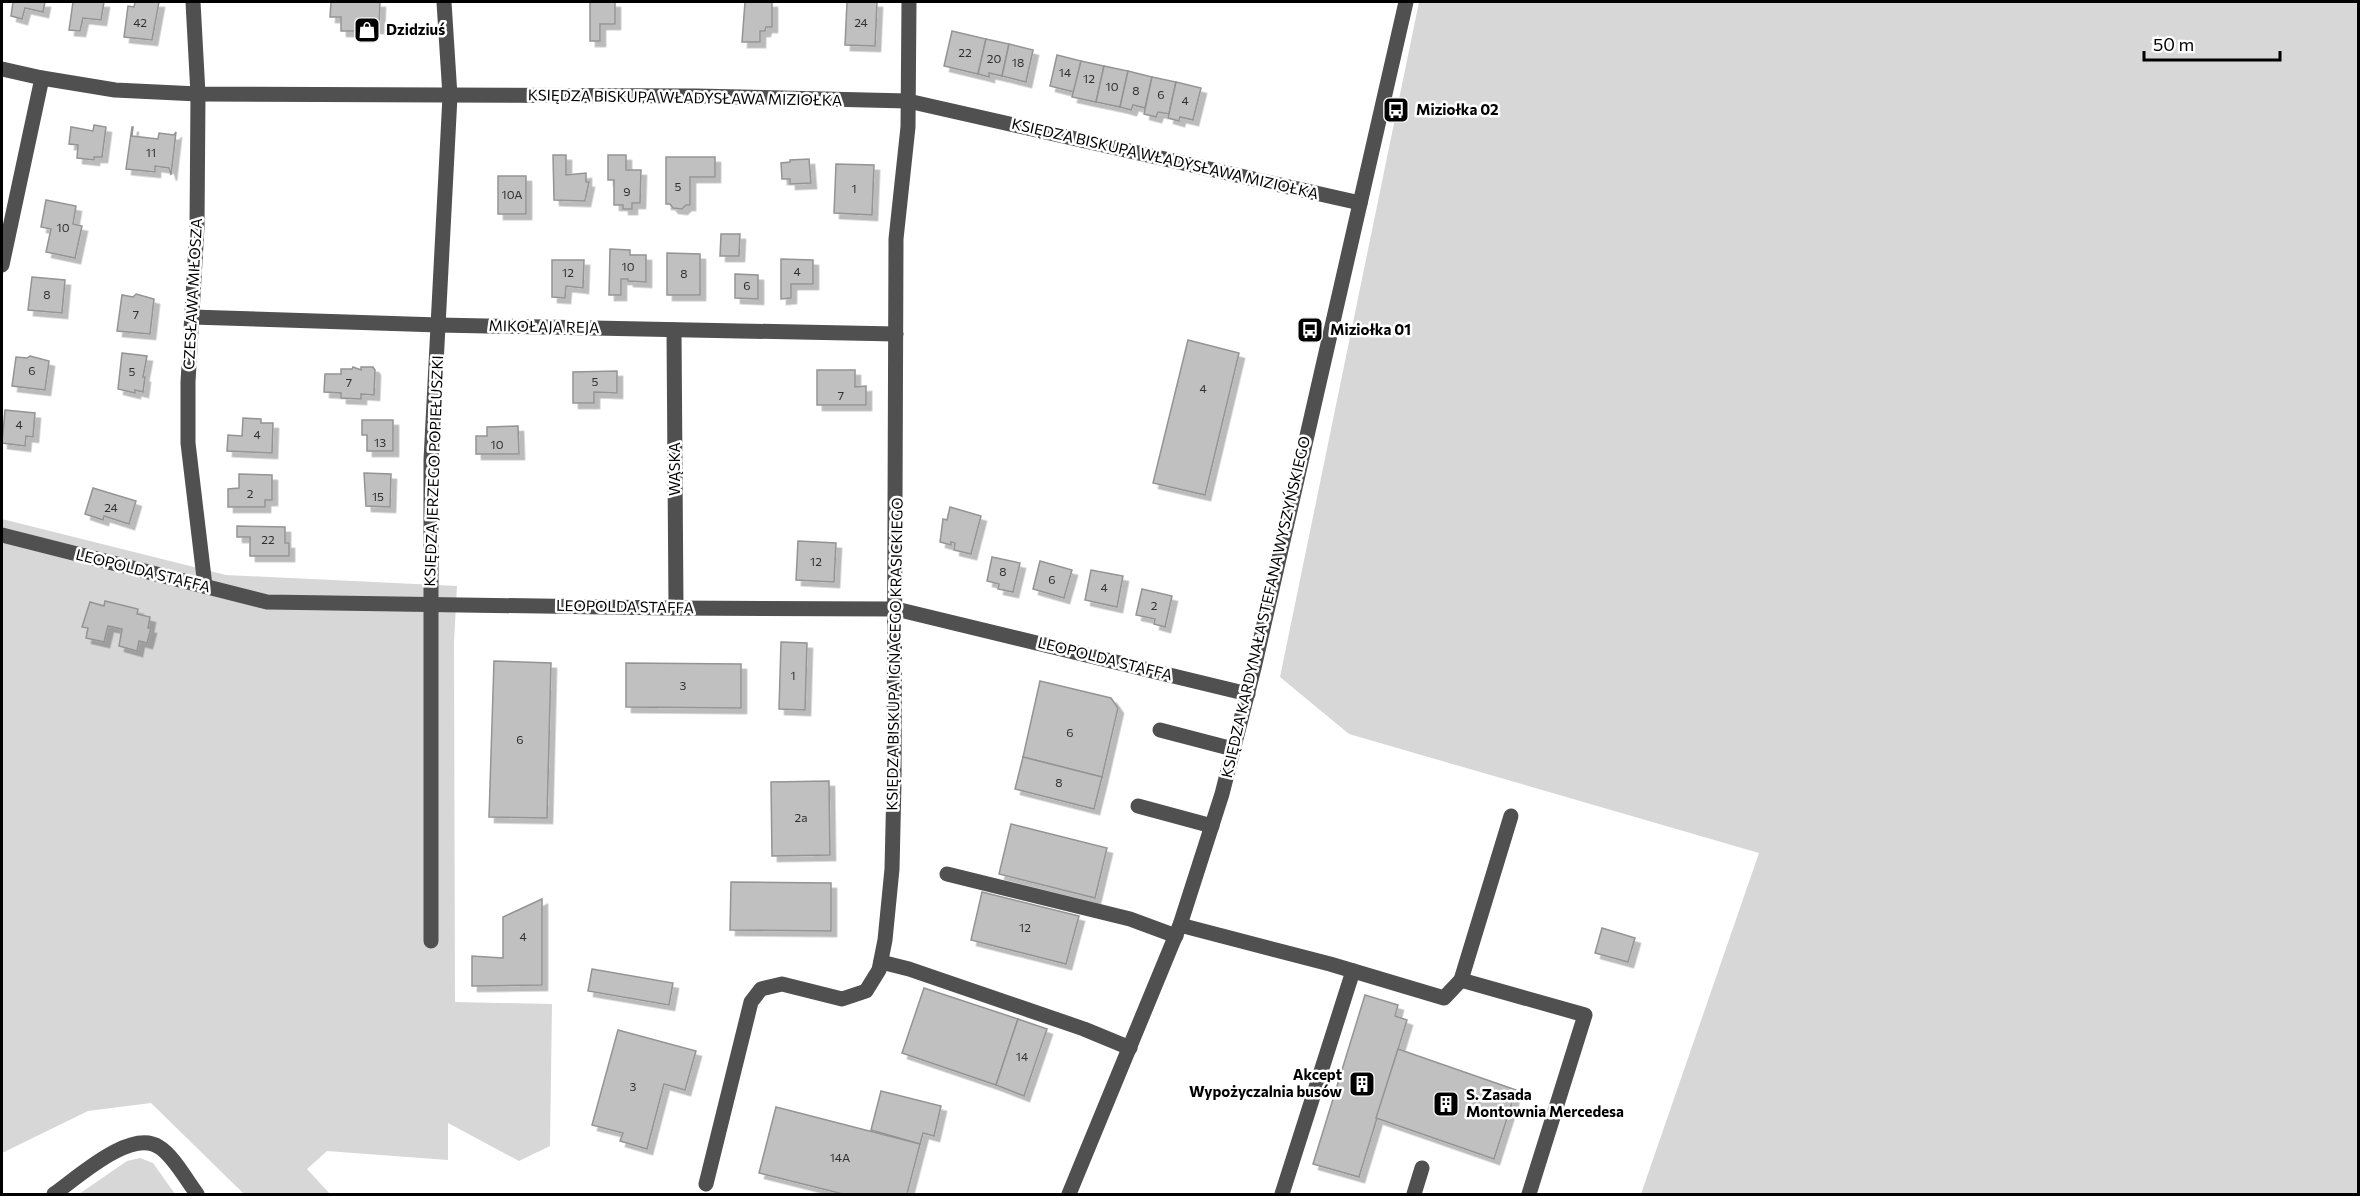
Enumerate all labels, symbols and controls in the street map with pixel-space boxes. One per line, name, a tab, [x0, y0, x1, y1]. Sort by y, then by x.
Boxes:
house number: 42	[133, 15, 147, 29]
shop icon: Dzidziuś	[352, 15, 382, 45]
house number: 24	[854, 15, 868, 29]
place label: Dzidziuś	[386, 20, 445, 38]
scale bar	[2144, 24, 2280, 62]
text: 50 m	[2153, 33, 2194, 55]
house number: 22	[958, 45, 972, 59]
house number: 20	[987, 51, 1001, 65]
house number: 18	[1012, 55, 1024, 69]
house number: 14	[1059, 65, 1071, 79]
house number: 12	[1083, 71, 1095, 85]
house number: 10	[1106, 79, 1119, 93]
house number: 8	[1132, 83, 1140, 97]
street label: KSIĘDZA BISKUPA WŁADYSŁAWA MIZIOŁKA	[528, 85, 842, 109]
house number: 6	[1157, 87, 1165, 101]
house number: 4	[1181, 93, 1189, 107]
bus stop icon: Miziołka 02	[1381, 95, 1411, 125]
place label: Miziołka 02	[1416, 100, 1499, 118]
street label: KSIĘDZA BISKUPA WŁADYSŁAWA MIZIOŁKA	[1010, 114, 1320, 202]
house number: 11	[146, 145, 156, 159]
house number: 5	[675, 179, 682, 193]
house number: 1	[851, 181, 857, 195]
house number: 9	[623, 184, 631, 198]
house number: 10A	[502, 187, 522, 201]
street label: CZESŁAWA MIŁOSZA	[179, 218, 205, 370]
house number: 10	[57, 220, 70, 234]
house number: 10	[622, 259, 635, 273]
house number: 4	[793, 264, 801, 278]
house number: 12	[562, 265, 574, 279]
house number: 8	[680, 266, 688, 280]
house number: 6	[743, 278, 751, 292]
house number: 8	[43, 287, 51, 301]
house number: 7	[133, 307, 139, 321]
bus stop icon: Miziołka 01	[1295, 315, 1325, 345]
street label: MIKOŁAJA REJA	[488, 316, 600, 336]
place label: Miziołka 01	[1330, 320, 1411, 338]
street label: KSIĘDZA JERZEGO POPIEŁUSZKI	[420, 355, 446, 587]
house number: 6	[28, 363, 36, 377]
house number: 5	[129, 364, 136, 378]
house number: 5	[592, 374, 599, 388]
house number: 7	[346, 375, 352, 389]
house number: 4	[1199, 381, 1207, 395]
house number: 7	[838, 388, 844, 402]
house number: 4	[15, 417, 23, 431]
house number: 4	[253, 427, 261, 441]
street label: KSIĘDZA KARDYNAŁA STEFANA WYSZYŃSKIEGO	[1216, 434, 1313, 779]
house number: 13	[374, 435, 386, 449]
house number: 10	[491, 437, 504, 451]
street label: WĄSKA	[665, 442, 683, 496]
house number: 2	[247, 486, 254, 500]
house number: 15	[372, 489, 384, 503]
street label: KSIĘDZA BISKUPA IGNACEGO KRASICKIEGO	[882, 497, 906, 811]
house number: 24	[104, 500, 118, 514]
house number: 22	[261, 532, 275, 546]
street label: LEOPOLDA STAFFA	[74, 545, 212, 595]
house number: 12	[810, 554, 822, 568]
house number: 8	[999, 564, 1007, 578]
house number: 6	[1048, 572, 1056, 586]
house number: 4	[1100, 580, 1108, 594]
street label: LEOPOLDA STAFFA	[556, 596, 694, 616]
house number: 2	[1151, 598, 1158, 612]
street label: LEOPOLDA STAFFA	[1036, 633, 1174, 683]
house number: 1	[790, 668, 796, 682]
house number: 3	[680, 678, 687, 692]
house number: 6	[1066, 725, 1074, 739]
house number: 6	[516, 732, 524, 746]
house number: 8	[1055, 775, 1063, 789]
house number: 2a	[795, 810, 807, 824]
house number: 12	[1019, 920, 1031, 934]
house number: 4	[519, 929, 527, 943]
house number: 14	[1016, 1049, 1028, 1063]
place label: Akcept Wypożyczalnia busów	[1189, 1065, 1343, 1100]
building icon: Akcept Wypożyczalnia busów	[1347, 1069, 1377, 1099]
house number: 3	[630, 1079, 637, 1093]
place label: S. Zasada Montownia Mercedesa	[1466, 1085, 1624, 1120]
building icon: S. Zasada Montownia Mercedesa	[1431, 1089, 1461, 1119]
house number: 14A	[830, 1150, 850, 1164]

